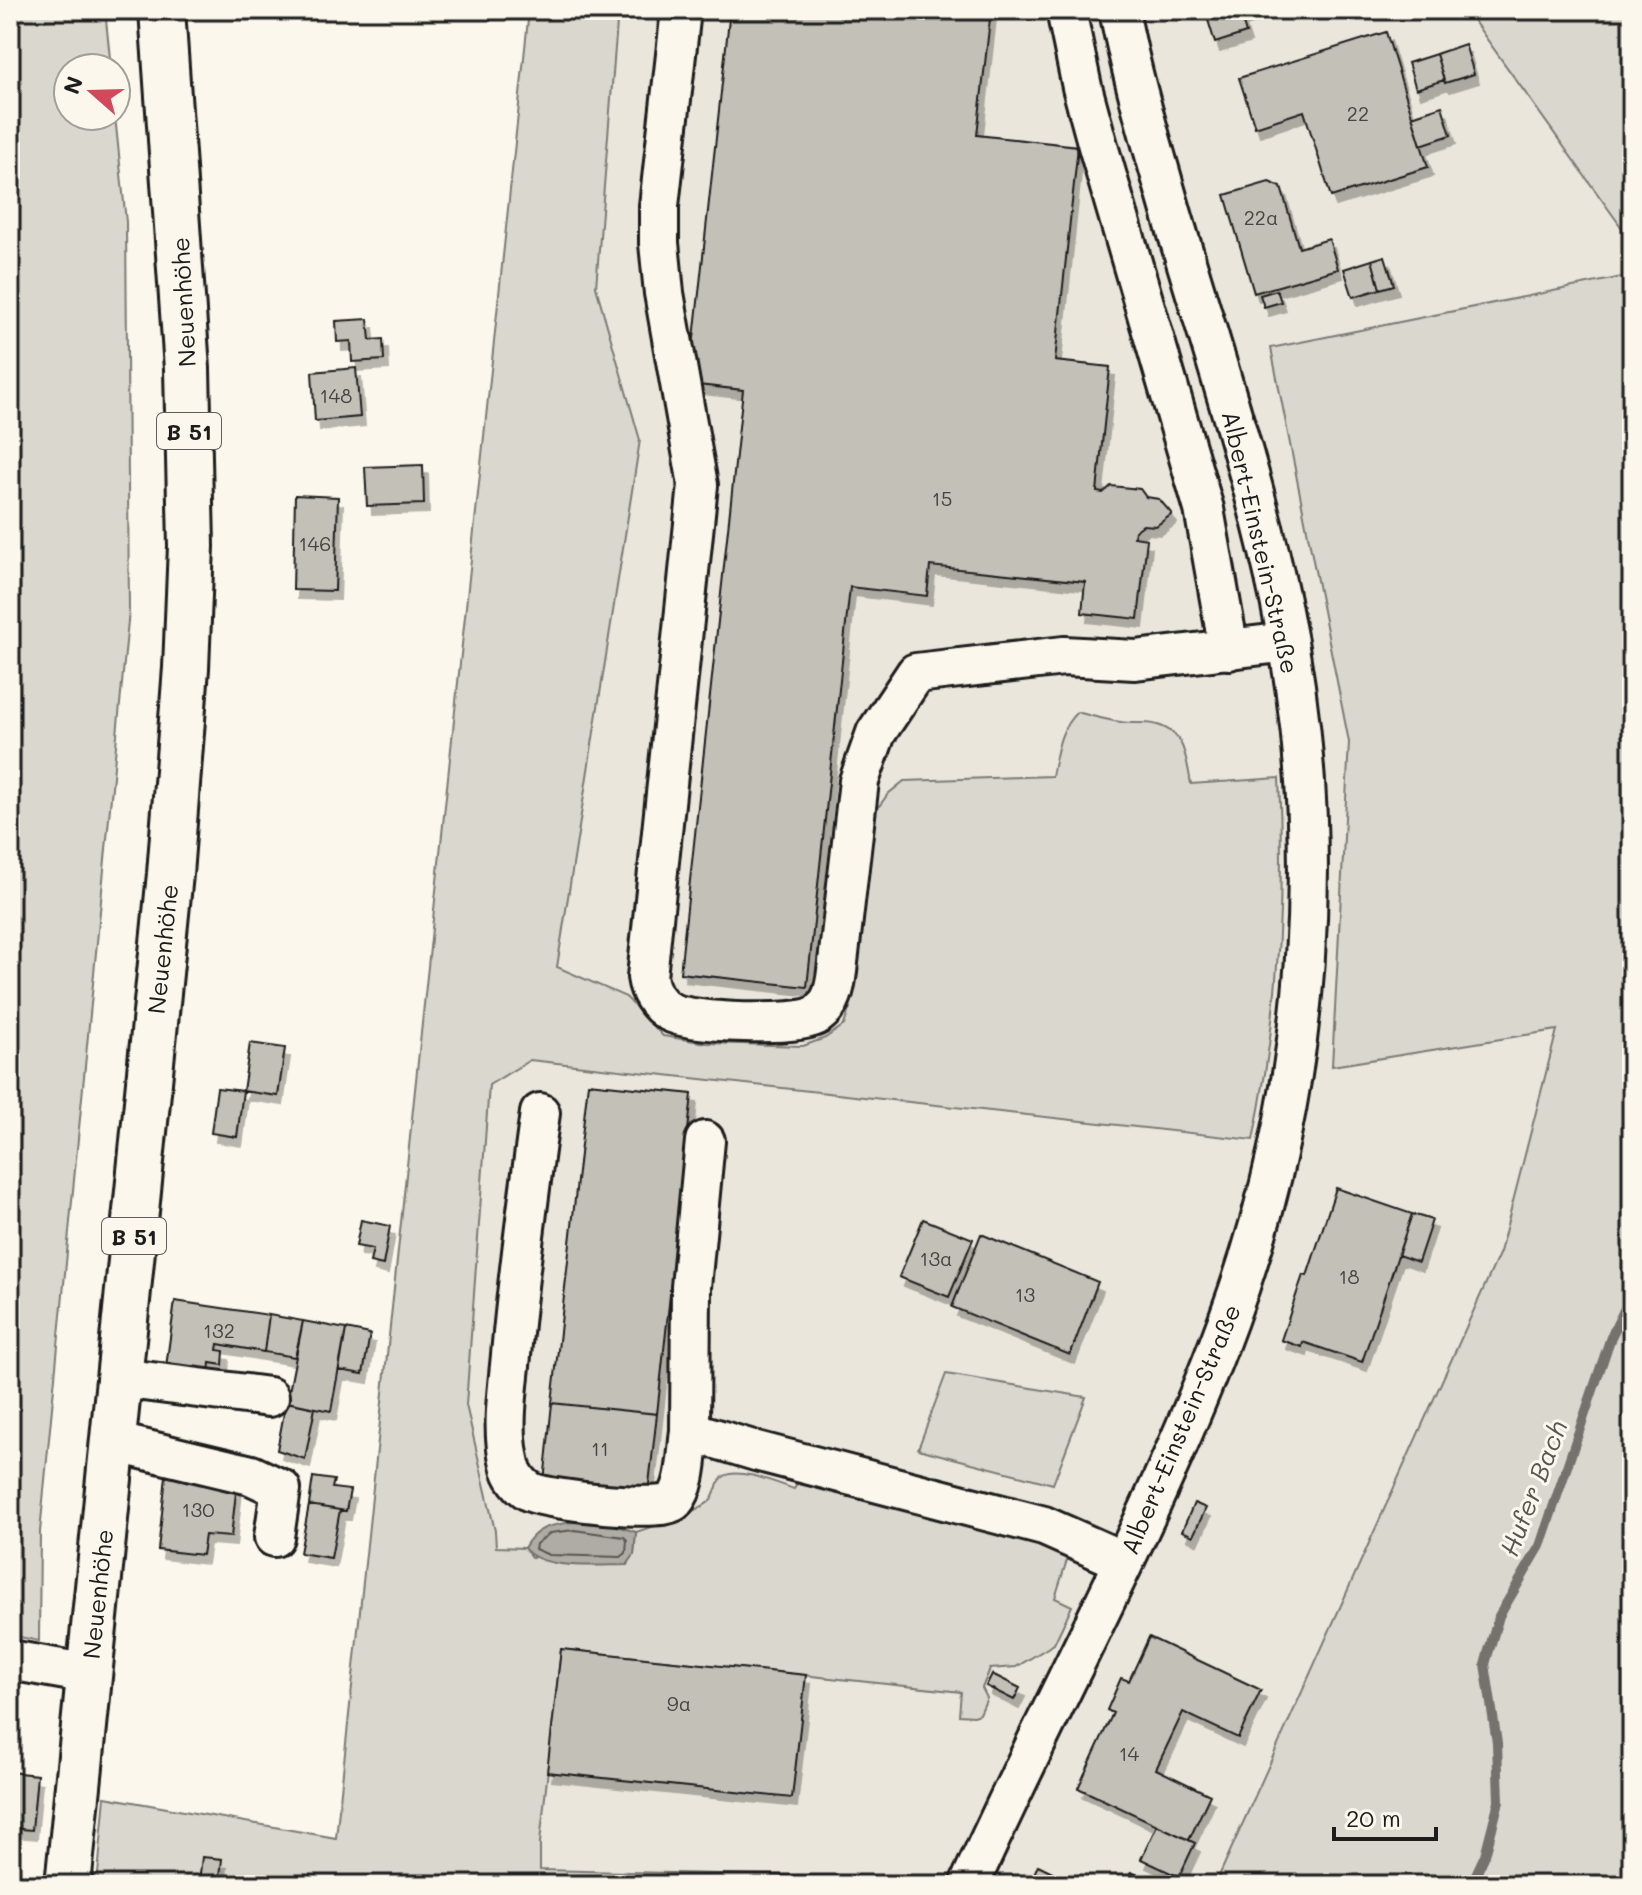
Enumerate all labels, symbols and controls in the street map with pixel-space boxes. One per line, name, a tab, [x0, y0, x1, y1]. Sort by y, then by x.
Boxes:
north arrow	[52, 52, 132, 132]
text: N	[56, 72, 89, 98]
house number: 22	[1347, 100, 1369, 126]
house number: 22a	[1244, 204, 1278, 230]
street label: Neuenhöhe	[164, 236, 202, 368]
house number: 148	[320, 382, 352, 408]
street label: Albert-Einstein-Straße	[1216, 408, 1306, 676]
road number: B 51	[157, 413, 221, 449]
house number: 15	[932, 485, 952, 511]
house number: 146	[299, 530, 331, 556]
street label: Neuenhöhe	[140, 883, 184, 1015]
road number: B 51	[102, 1218, 166, 1254]
house number: 13a	[919, 1245, 953, 1271]
house number: 18	[1338, 1263, 1360, 1289]
house number: 13	[1015, 1281, 1035, 1307]
street label: Albert-Einstein-Straße	[1113, 1299, 1247, 1559]
house number: 132	[203, 1317, 235, 1343]
water label: Hufer Bach	[1492, 1415, 1574, 1561]
house number: 11	[591, 1435, 609, 1461]
house number: 130	[182, 1496, 215, 1522]
street label: Neuenhöhe	[75, 1528, 119, 1660]
house number: 9a	[667, 1690, 691, 1716]
house number: 14	[1119, 1740, 1140, 1766]
scale bar	[1334, 1791, 1436, 1841]
text: 20 m	[1346, 1802, 1401, 1833]

